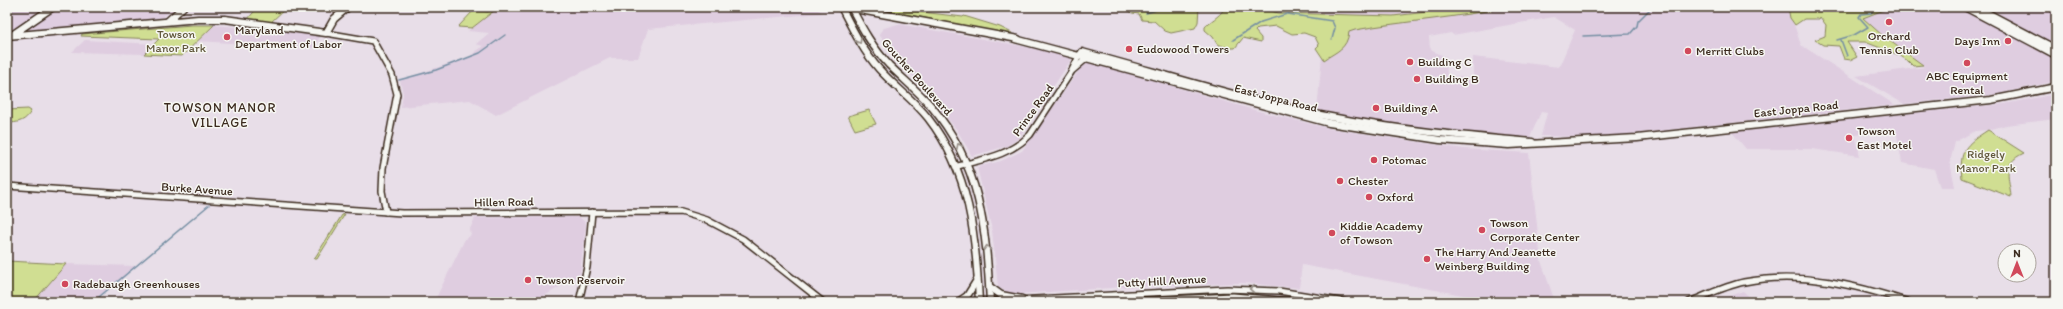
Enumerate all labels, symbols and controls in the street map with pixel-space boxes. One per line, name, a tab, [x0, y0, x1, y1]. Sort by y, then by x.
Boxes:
marker: Orchard Tennis Club	[1884, 17, 1894, 27]
place label: Maryland Department of Labor	[235, 23, 342, 51]
park label: Towson Manor Park	[146, 27, 207, 55]
place label: Orchard Tennis Club	[1859, 29, 1919, 57]
marker: Maryland Department of Labor	[222, 32, 232, 42]
place label: Days Inn	[1954, 34, 2000, 48]
street label: Goucher Boulevard	[879, 36, 956, 119]
marker: Days Inn	[2003, 36, 2013, 46]
one-way arrow	[855, 37, 862, 44]
place label: Eudowood Towers	[1137, 42, 1229, 56]
marker: Eudowood Towers	[1124, 44, 1134, 54]
place label: Merritt Clubs	[1696, 44, 1764, 58]
marker: Merritt Clubs	[1683, 46, 1693, 56]
place label: Building C	[1418, 55, 1472, 69]
marker: Building C	[1405, 57, 1415, 67]
marker: ABC Equipment Rental	[1962, 58, 1972, 68]
place label: ABC Equipment Rental	[1926, 69, 2008, 97]
place label: Building B	[1425, 72, 1479, 86]
marker: Building B	[1412, 74, 1422, 84]
street label: Prince Road	[1009, 81, 1057, 139]
street label: East Joppa Road	[1233, 81, 1319, 115]
street label: East Joppa Road	[1753, 98, 1840, 120]
district label: TOWSON MANOR VILLAGE	[164, 100, 276, 130]
place label: Building A	[1384, 101, 1438, 115]
marker: Building A	[1371, 103, 1381, 113]
place label: Towson East Motel	[1857, 124, 1912, 152]
marker: Towson East Motel	[1844, 133, 1854, 143]
one-way arrow	[956, 143, 963, 150]
park label: Ridgely Manor Park	[1956, 147, 2017, 175]
place label: Potomac	[1382, 153, 1427, 167]
marker: Potomac	[1369, 155, 1379, 165]
place label: Chester	[1348, 174, 1388, 188]
marker: Chester	[1335, 176, 1345, 186]
street label: Burke Avenue	[161, 180, 234, 199]
place label: Oxford	[1377, 190, 1414, 204]
marker: Oxford	[1364, 192, 1374, 202]
street label: Hillen Road	[474, 194, 534, 210]
place label: Towson Corporate Center	[1490, 216, 1580, 244]
place label: Kiddie Academy of Towson	[1340, 219, 1423, 247]
marker: Towson Corporate Center	[1477, 225, 1487, 235]
marker: Kiddie Academy of Towson	[1327, 228, 1337, 238]
north arrow	[1997, 243, 2037, 283]
one-way arrow	[982, 245, 991, 251]
place label: The Harry And Jeanette Weinberg Building	[1435, 245, 1556, 273]
text: N	[2013, 247, 2021, 260]
marker: The Harry And Jeanette Weinberg Building	[1422, 254, 1432, 264]
street label: Putty Hill Avenue	[1117, 272, 1207, 290]
place label: Towson Reservoir	[536, 273, 625, 287]
marker: Towson Reservoir	[523, 275, 533, 285]
place label: Radebaugh Greenhouses	[73, 277, 200, 291]
marker: Radebaugh Greenhouses	[60, 279, 70, 289]
one-way arrow	[1249, 285, 1255, 294]

